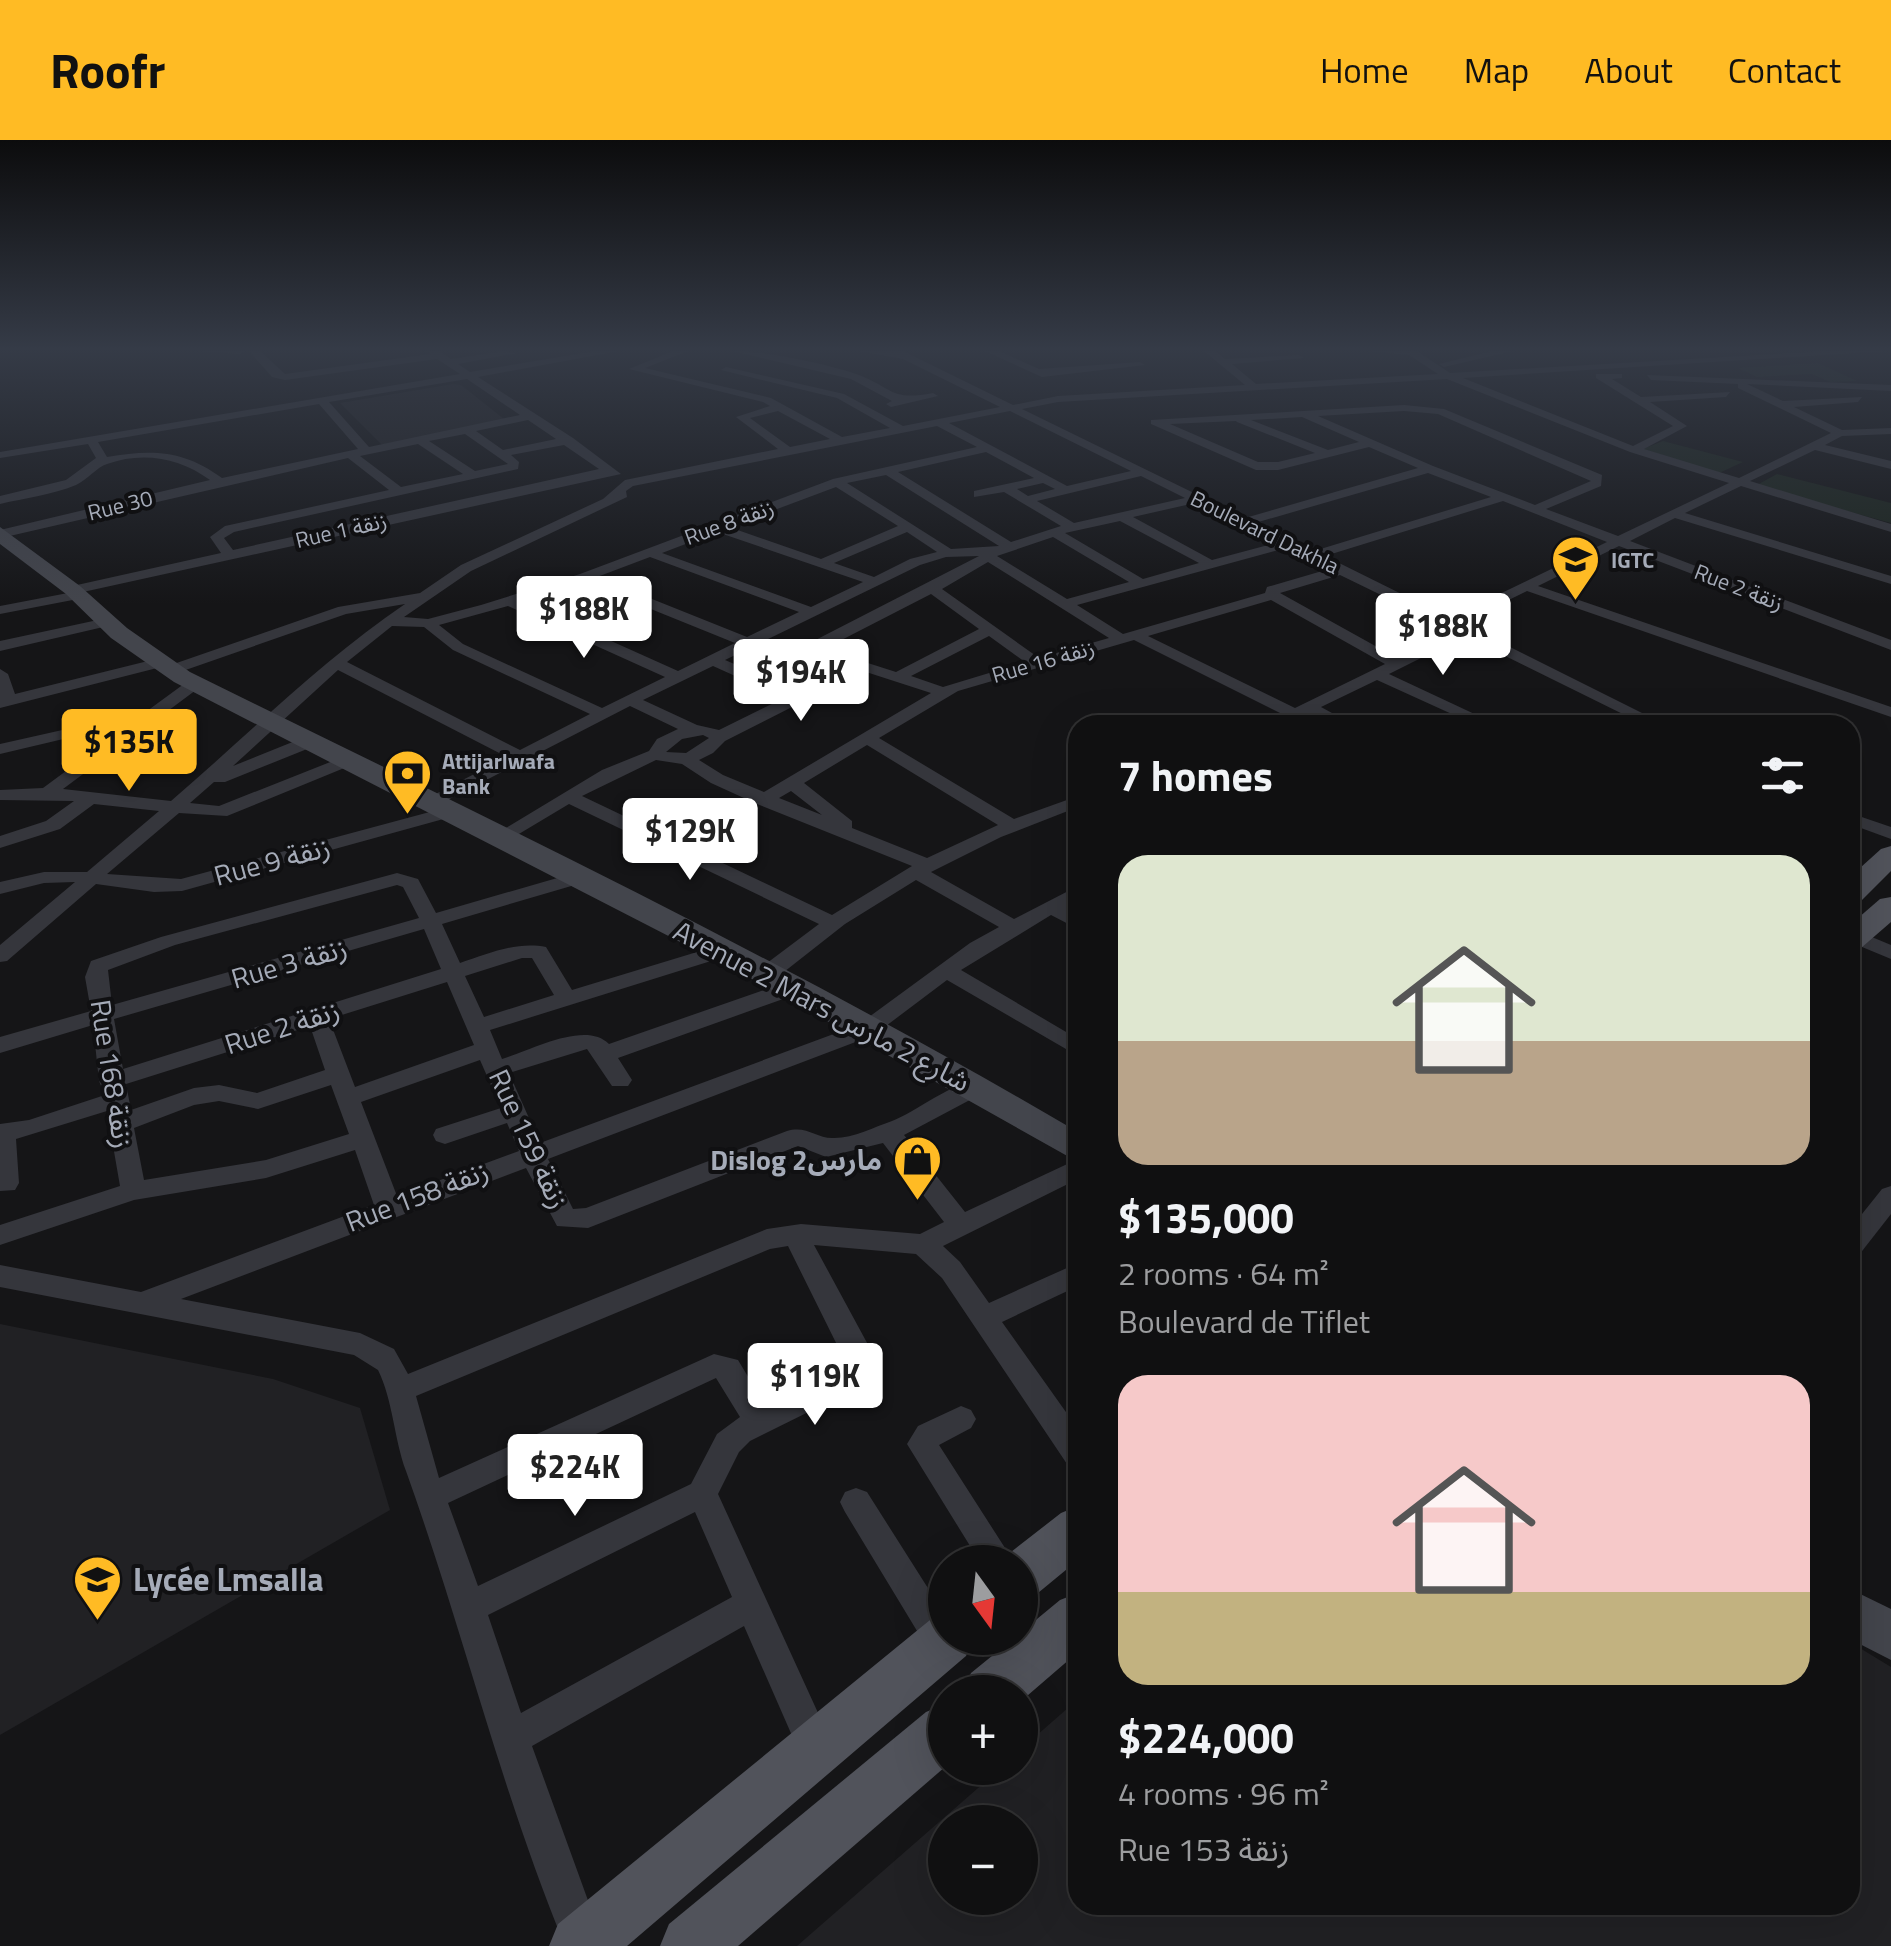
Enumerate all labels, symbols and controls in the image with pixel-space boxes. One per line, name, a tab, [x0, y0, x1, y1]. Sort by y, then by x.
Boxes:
text: Roofr	[50, 34, 165, 107]
text: Home	[1320, 43, 1409, 97]
text: Map	[1464, 43, 1529, 97]
text: About	[1584, 43, 1673, 97]
text: Contact	[1728, 43, 1841, 97]
street label: Rue 30	[84, 481, 156, 529]
street label: Boulevard Dakhla	[1185, 481, 1345, 583]
street label: Rue 8 زنقة	[679, 490, 779, 554]
street label: Rue 1 زنقة	[292, 503, 390, 557]
school or university icon: IGTC	[1550, 534, 1602, 602]
place label: IGTC	[1611, 543, 1654, 577]
street label: Rue 2 زنقة	[1689, 554, 1789, 620]
pin: $188K	[514, 576, 654, 661]
text: $188K	[539, 584, 629, 632]
pin: $188K	[1373, 593, 1513, 678]
text: $188K	[1398, 601, 1488, 649]
street label: Rue 16 زنقة	[988, 630, 1098, 692]
pin: $194K	[731, 639, 871, 724]
text: $194K	[756, 647, 846, 695]
pin: $135K	[59, 709, 199, 794]
text: $135K	[84, 717, 174, 765]
text: 7 homes	[1118, 743, 1273, 807]
place label: Attijarlwafa Bank	[442, 744, 555, 803]
bank icon: Attijarlwafa Bank	[381, 748, 433, 816]
icon: filters	[1755, 748, 1810, 803]
pin: $129K	[620, 798, 760, 883]
text: $129K	[645, 806, 735, 854]
street label: Rue 9 زنقة	[209, 824, 335, 897]
street label: Avenue 2 Mars شارع 2 مارس	[666, 909, 978, 1102]
icon: home	[1374, 920, 1554, 1100]
street label: Rue 3 زنقة	[226, 926, 352, 1000]
street label: Rue 2 زنقة	[219, 988, 345, 1065]
street label: Rue 168 زنقة	[80, 996, 145, 1151]
street label: Rue 159 زنقة	[478, 1062, 581, 1216]
shop icon: Dislog 2مارس	[891, 1134, 943, 1202]
place label: Dislog 2مارس	[710, 1138, 882, 1181]
street label: Rue 158 زنقة	[339, 1149, 495, 1242]
text: $135,000	[1118, 1185, 1294, 1249]
text: 2 rooms · 64 m²	[1118, 1249, 1329, 1297]
text: Boulevard de Tiflet	[1118, 1297, 1370, 1345]
pin: $119K	[745, 1343, 885, 1428]
text: $119K	[770, 1351, 860, 1399]
pin: $224K	[505, 1434, 645, 1519]
icon: home	[1374, 1440, 1554, 1620]
text: $224K	[530, 1442, 620, 1490]
north arrow	[928, 1545, 1038, 1655]
map controls	[928, 1545, 1038, 1915]
school or university icon: Lycée Lmsalla	[72, 1554, 124, 1622]
place label: Lycée Lmsalla	[133, 1555, 324, 1603]
button: +	[928, 1675, 1038, 1785]
text: $224,000	[1118, 1705, 1294, 1769]
text: 4 rooms · 96 m²	[1118, 1769, 1329, 1817]
button: −	[928, 1805, 1038, 1915]
text: Rue 153 زنقة	[1118, 1825, 1289, 1873]

